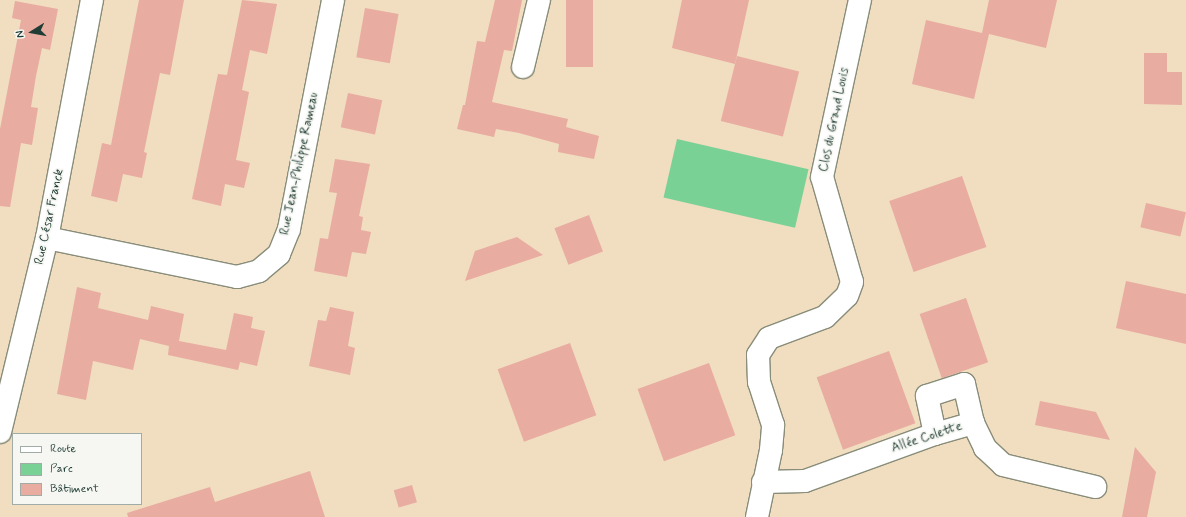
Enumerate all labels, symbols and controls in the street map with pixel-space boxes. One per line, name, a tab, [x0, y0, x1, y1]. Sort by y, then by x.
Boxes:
north arrow	[12, 12, 52, 52]
text: N	[13, 29, 28, 39]
street label: Clos du Grand Louis	[816, 65, 854, 175]
street label: Rue Jean-Philippe Rameau	[277, 90, 323, 238]
street label: Rue César Franck	[32, 166, 68, 268]
street label: Allée Colette	[889, 419, 965, 457]
legend	[12, 433, 142, 505]
text: Route	[50, 441, 76, 457]
text: Parc	[50, 461, 73, 477]
text: Bâtiment	[50, 481, 99, 497]

